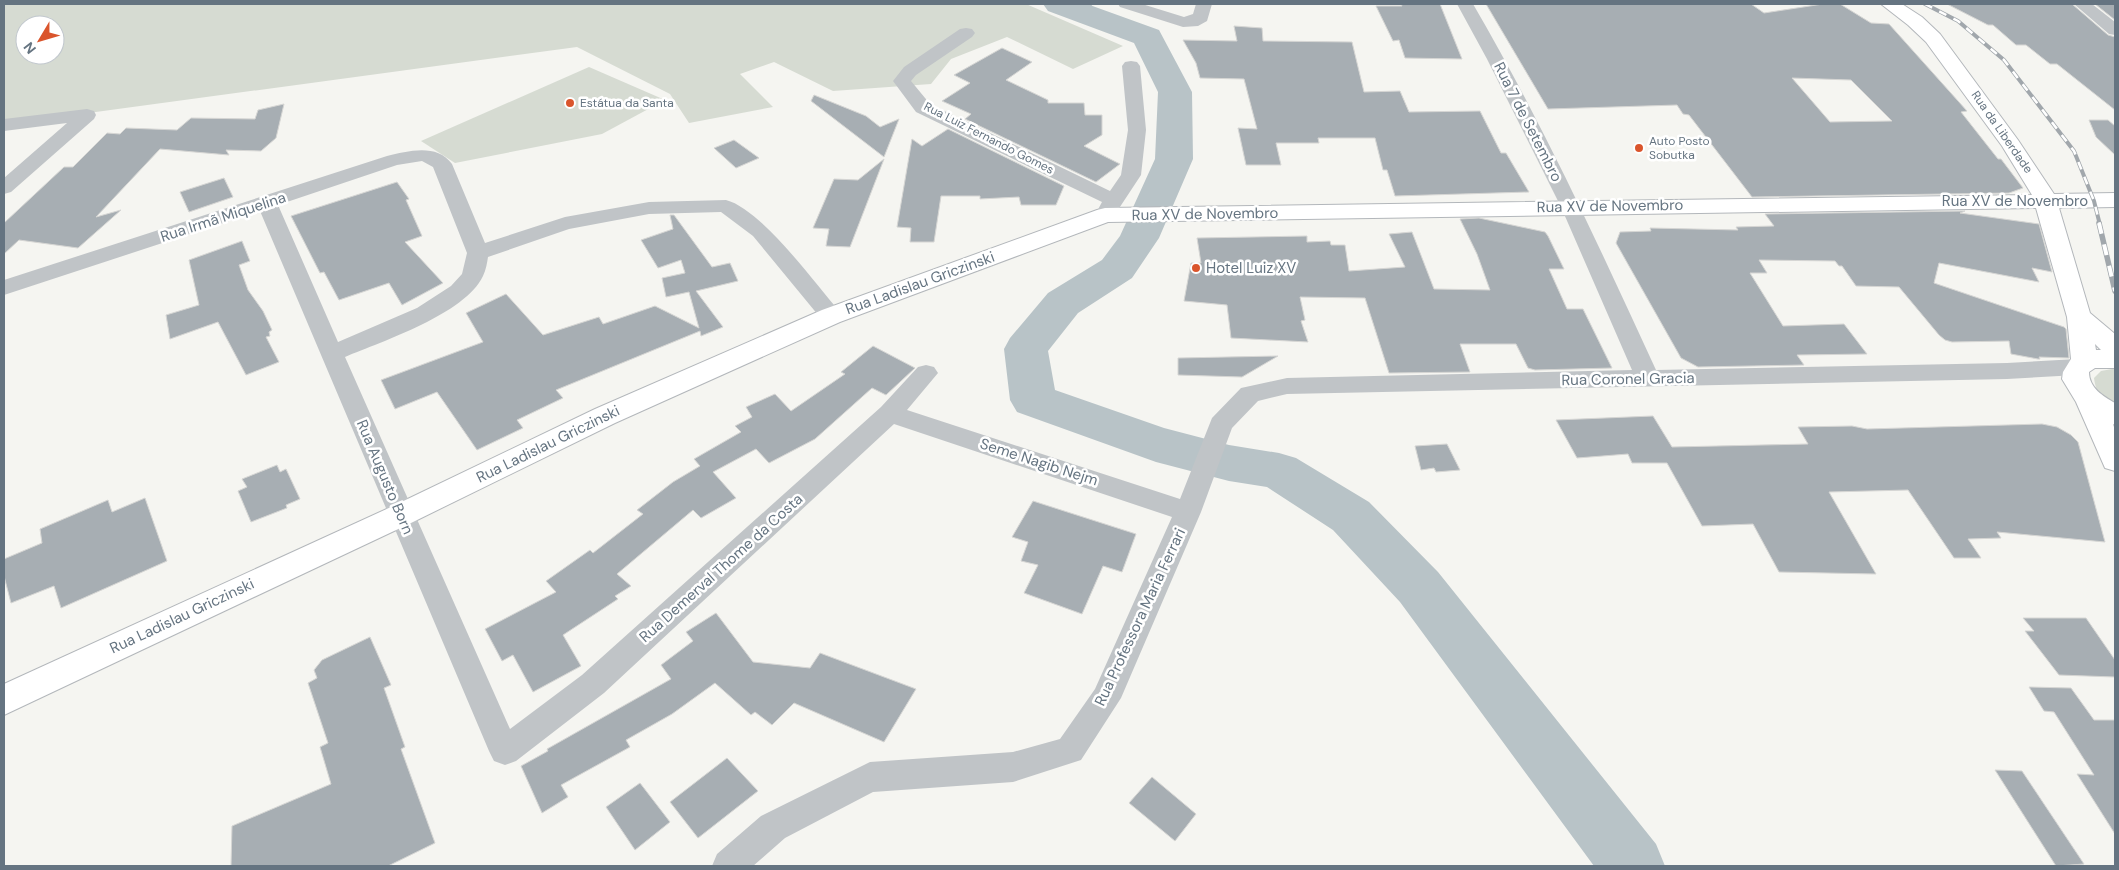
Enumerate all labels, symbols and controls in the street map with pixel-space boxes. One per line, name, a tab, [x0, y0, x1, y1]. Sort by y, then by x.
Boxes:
north arrow	[15, 15, 65, 65]
text: N	[20, 38, 40, 58]
street label: Rua 7 de Setembro	[1489, 59, 1567, 185]
street label: Rua da Liberdade	[1968, 88, 2037, 177]
place label: Estátua da Santa	[580, 95, 674, 111]
marker: Estátua da Santa	[564, 97, 576, 109]
street label: Rua Luiz Fernando Gomes	[921, 98, 1057, 178]
place label: Auto Posto Sobutka	[1649, 133, 1710, 163]
marker: Auto Posto Sobutka	[1633, 142, 1645, 154]
street label: Rua Irmã Miquelina	[158, 187, 288, 247]
street label: Rua XV de Novembro	[1942, 191, 2088, 211]
street label: Rua XV de Novembro	[1537, 195, 1684, 217]
street label: Rua XV de Novembro	[1132, 203, 1279, 225]
street label: Rua Ladislau Griczinski	[843, 247, 997, 319]
place label: Hotel Luiz XV	[1206, 258, 1296, 278]
marker: Hotel Luiz XV	[1190, 262, 1202, 274]
street label: Rua Coronel Gracia	[1561, 368, 1695, 390]
street label: Rua Ladislau Griczinski	[473, 401, 623, 487]
street label: Rua Augusto Born	[352, 417, 418, 537]
street label: Seme Nagib Nejm	[977, 434, 1101, 490]
street label: Rua Demerval Thome da Costa	[635, 489, 807, 647]
street label: Rua Professora Maria Ferrari	[1090, 525, 1190, 709]
street label: Rua Ladislau Griczinski	[107, 574, 257, 658]

